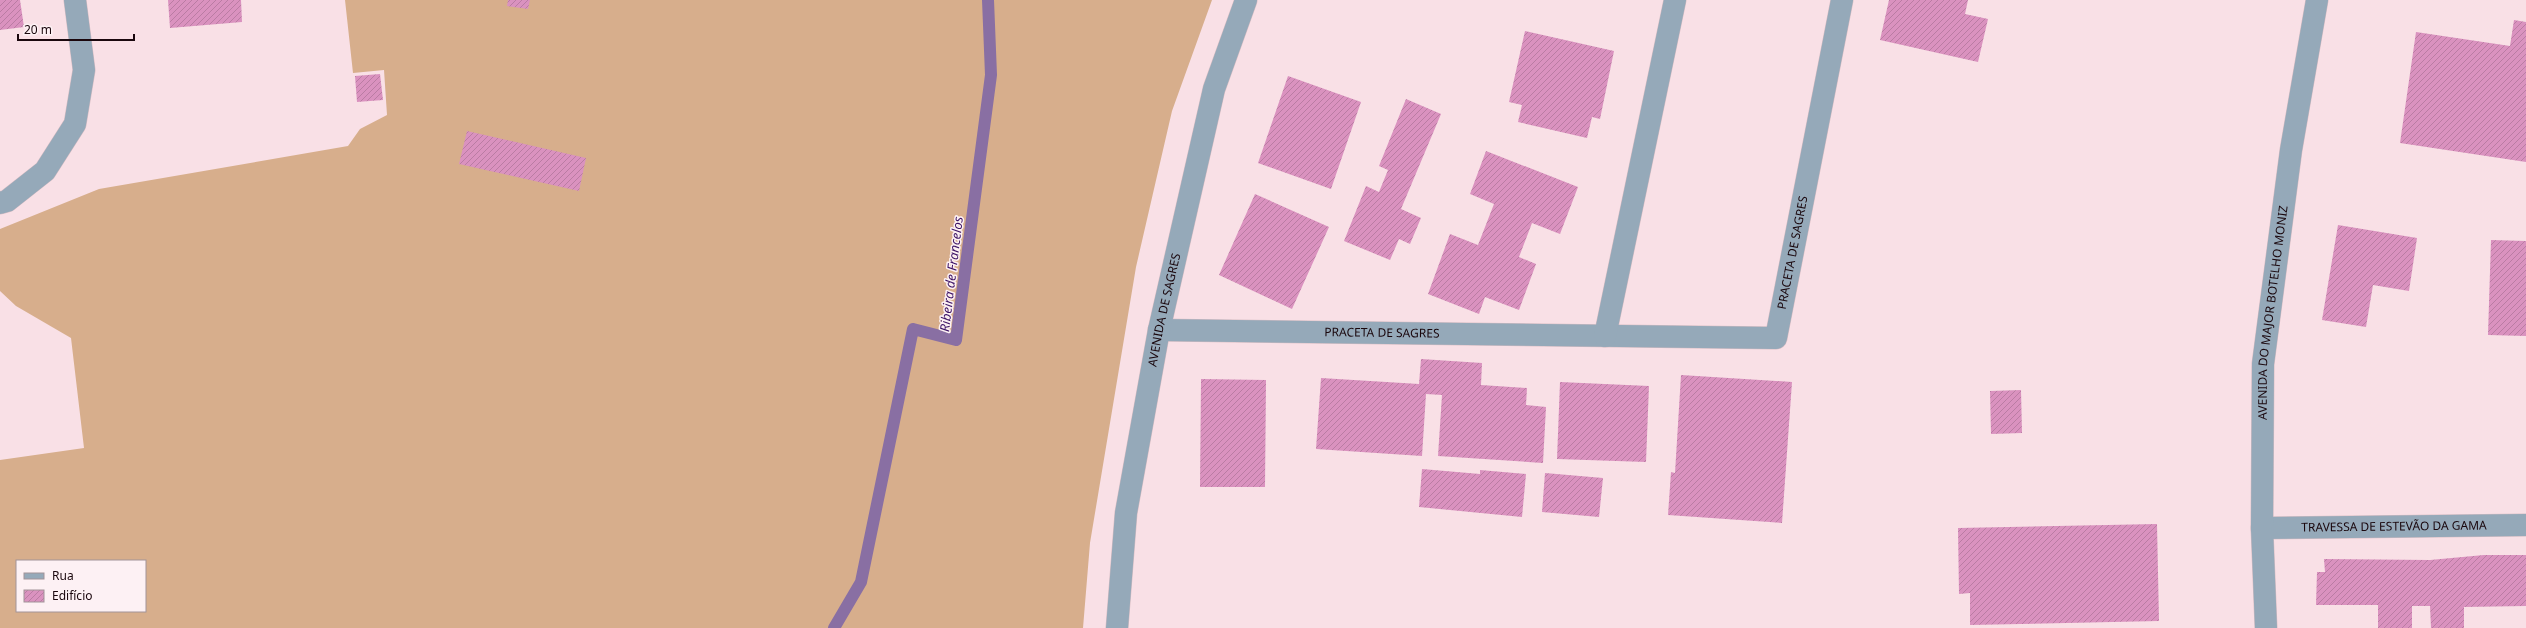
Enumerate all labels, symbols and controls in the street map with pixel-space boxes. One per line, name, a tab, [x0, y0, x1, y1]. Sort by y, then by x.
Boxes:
scale bar	[18, 16, 134, 42]
text: 20 m	[24, 21, 52, 38]
street label: PRACETA DE SAGRES	[1773, 194, 1812, 311]
street label: AVENIDA DO MAJOR BOTELHO MONIZ	[2254, 204, 2292, 420]
water label: Ribeira de Francelos	[935, 215, 967, 333]
street label: AVENIDA DE SAGRES	[1144, 251, 1184, 368]
street label: PRACETA DE SAGRES	[1324, 323, 1440, 342]
street label: TRAVESSA DE ESTEVÃO DA GAMA	[2301, 516, 2487, 536]
legend	[16, 560, 146, 612]
text: Rua	[52, 567, 74, 584]
text: Edifício	[52, 587, 93, 604]

